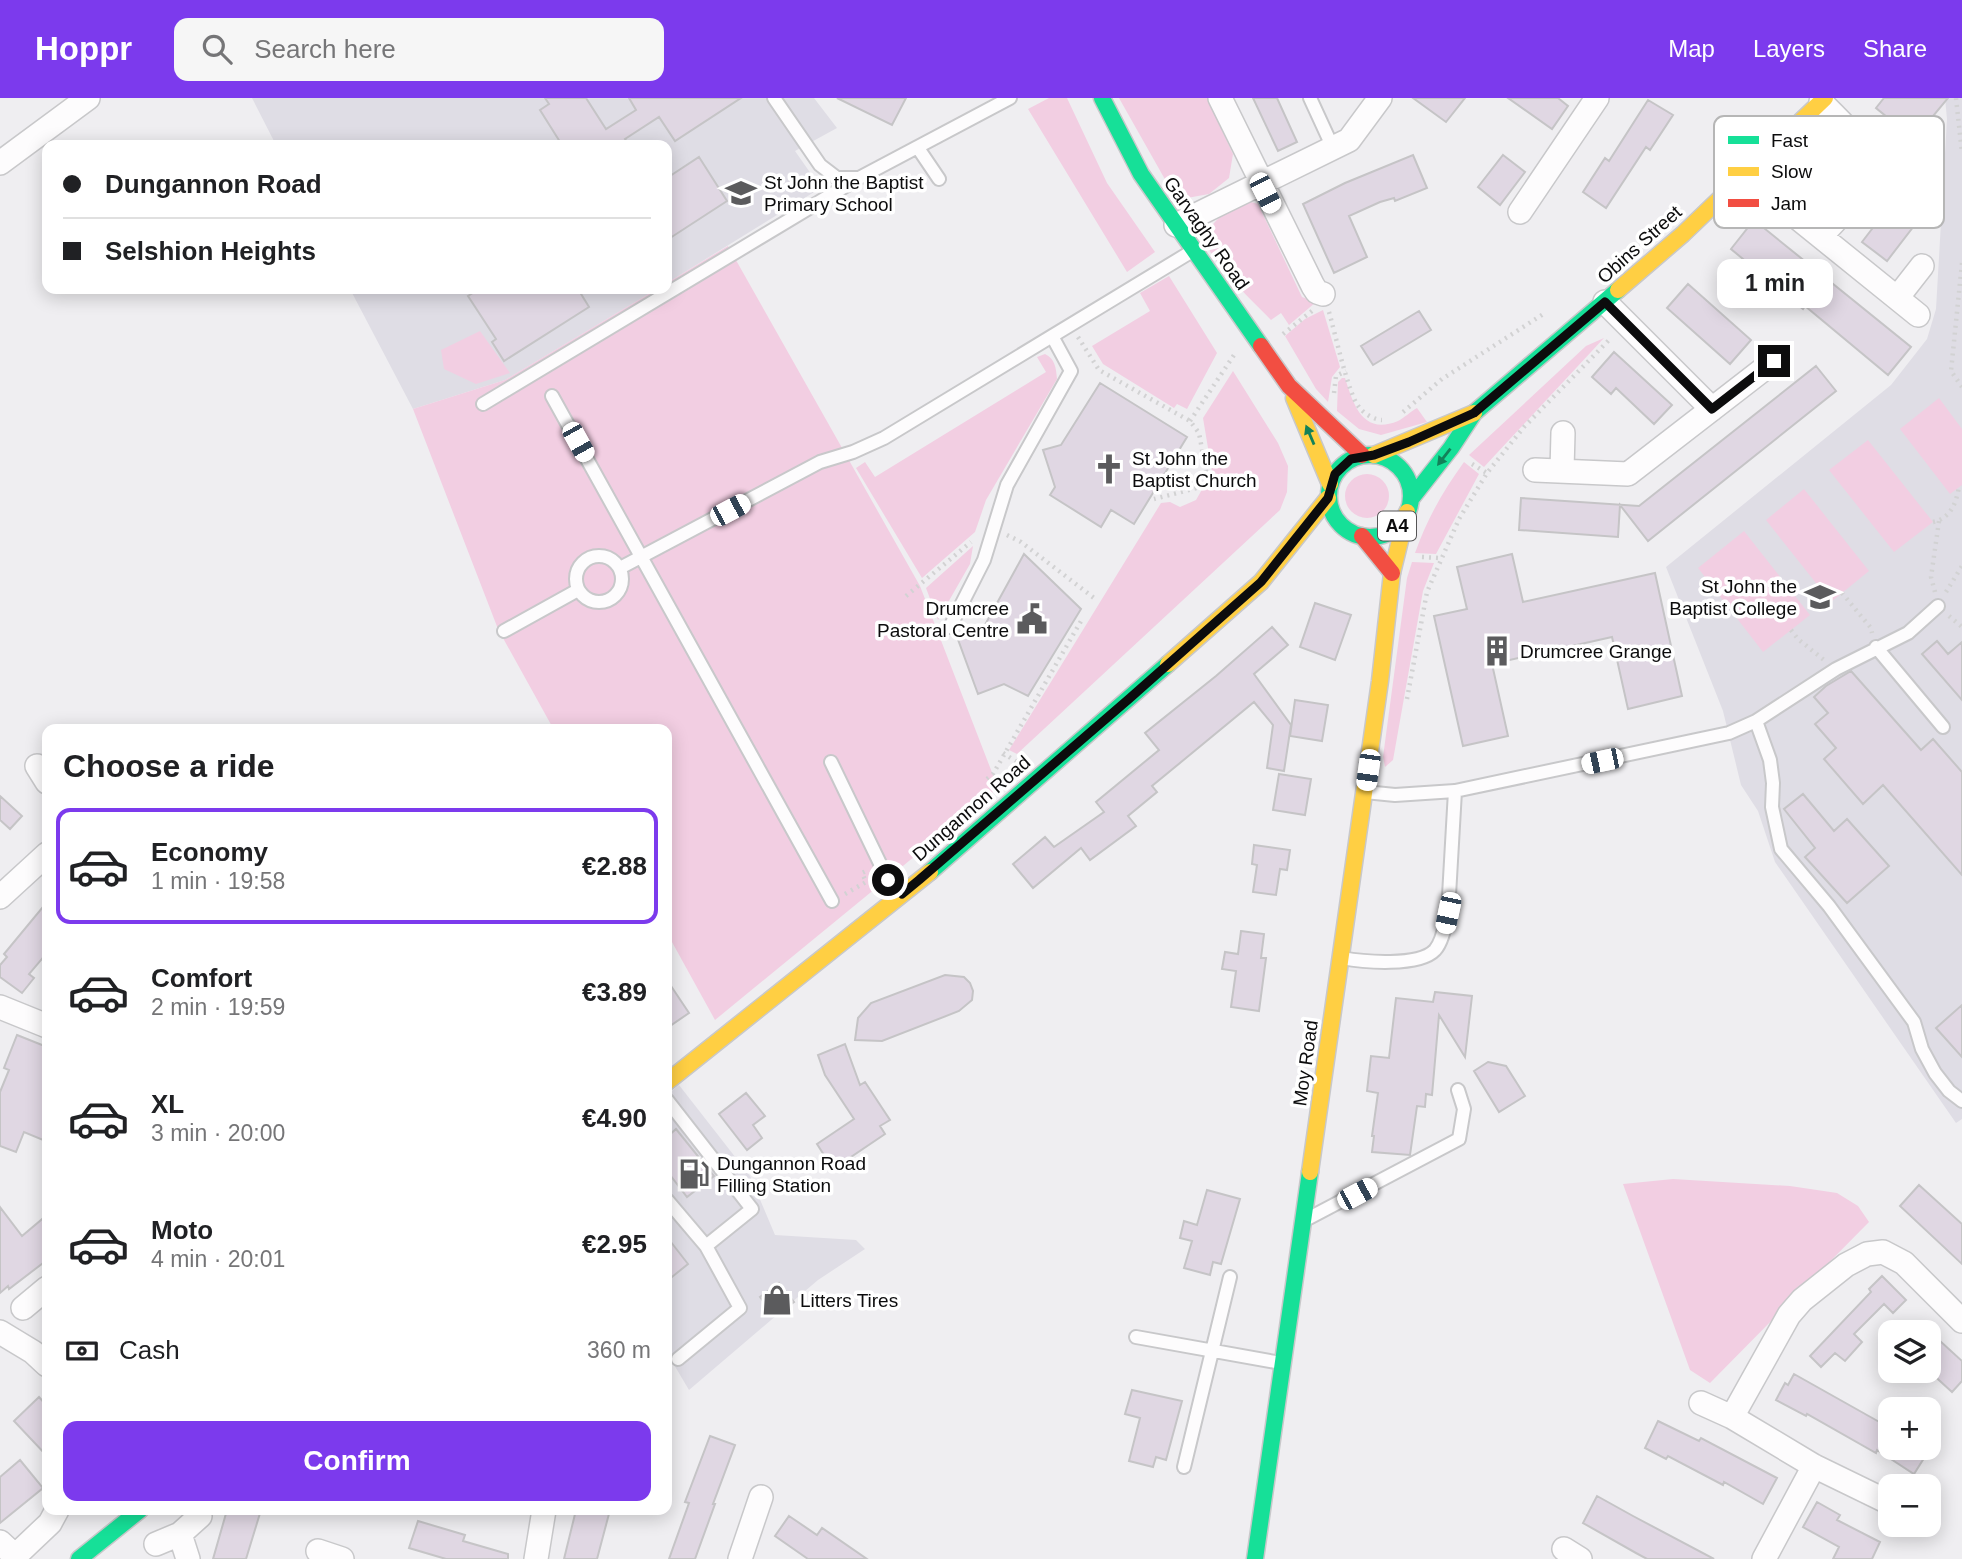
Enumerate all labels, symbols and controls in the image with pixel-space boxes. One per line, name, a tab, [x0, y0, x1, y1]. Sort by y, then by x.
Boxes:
search box	[174, 18, 664, 81]
text: Hoppr	[35, 30, 132, 67]
icon: search	[198, 30, 236, 68]
text: Search here	[254, 34, 396, 64]
text: Map	[1668, 35, 1715, 62]
text: Layers	[1753, 35, 1825, 62]
text: Share	[1863, 35, 1927, 62]
legend	[1714, 116, 1944, 228]
text: Fast	[1771, 130, 1809, 151]
text: Slow	[1771, 161, 1812, 182]
text: Dungannon Road	[105, 169, 322, 199]
car	[1247, 170, 1284, 216]
place label: St John the Baptist Primary School	[764, 172, 924, 215]
street label: Garvaghy Road	[1160, 173, 1253, 294]
school or university icon: St John the Baptist Primary School	[724, 176, 758, 210]
text: Jam	[1771, 193, 1807, 214]
street label: Obins Street	[1593, 201, 1686, 288]
text: Selshion Heights	[105, 236, 316, 266]
callout: 1 min	[1716, 260, 1832, 308]
text: 1 min	[1745, 270, 1805, 296]
route end	[1758, 345, 1790, 377]
car	[559, 419, 598, 465]
one-way arrow	[1304, 424, 1315, 445]
place label: St John the Baptist Church	[1132, 448, 1257, 491]
one-way arrow	[1437, 448, 1451, 466]
church icon: St John the Baptist Church	[1092, 452, 1126, 486]
car	[707, 491, 754, 529]
road number: A4	[1378, 512, 1416, 540]
place label: St John the Baptist College	[1669, 576, 1797, 619]
school or university icon: St John the Baptist College	[1803, 580, 1837, 614]
place label: Drumcree Pastoral Centre	[877, 598, 1009, 641]
public building icon: Drumcree Pastoral Centre	[1015, 602, 1049, 636]
building icon: Drumcree Grange	[1480, 634, 1514, 668]
place label: Drumcree Grange	[1520, 641, 1672, 662]
car	[1580, 746, 1625, 776]
text: Choose a ride	[63, 748, 275, 784]
car	[1355, 748, 1382, 792]
street label: Dungannon Road	[908, 752, 1034, 865]
icon: car	[67, 835, 130, 898]
text: Economy	[151, 837, 268, 867]
text: €2.88	[582, 851, 647, 881]
route start	[872, 864, 904, 896]
text: 1 min · 19:58	[151, 868, 285, 894]
car	[1434, 890, 1463, 936]
icon: car	[67, 961, 130, 1024]
text: Comfort	[151, 963, 252, 993]
text: €3.89	[582, 977, 647, 1007]
text: 2 min · 19:59	[151, 994, 285, 1020]
street label: Moy Road	[1289, 1019, 1322, 1107]
icon: car	[67, 1087, 130, 1150]
text: XL	[151, 1089, 184, 1119]
text: €4.90	[582, 1103, 647, 1133]
text: 3 min · 20:00	[151, 1120, 285, 1146]
place label: Dungannon Road Filling Station	[717, 1153, 866, 1196]
fuel station icon: Dungannon Road Filling Station	[677, 1157, 711, 1191]
car	[1334, 1175, 1381, 1213]
icon: car	[67, 1213, 130, 1276]
text: Moto	[151, 1215, 213, 1245]
text: €2.95	[582, 1229, 647, 1259]
text: 4 min · 20:01	[151, 1246, 285, 1272]
shop icon: Litters Tires	[760, 1283, 794, 1317]
place label: Litters Tires	[800, 1290, 898, 1311]
map controls	[1878, 1320, 1941, 1537]
button: layers	[1878, 1320, 1941, 1383]
icon: cash	[63, 1332, 101, 1370]
text: Cash	[119, 1335, 180, 1365]
text: 360 m	[587, 1337, 651, 1363]
button: +	[1878, 1397, 1941, 1460]
button: Confirm	[63, 1421, 651, 1501]
button: −	[1878, 1474, 1941, 1537]

